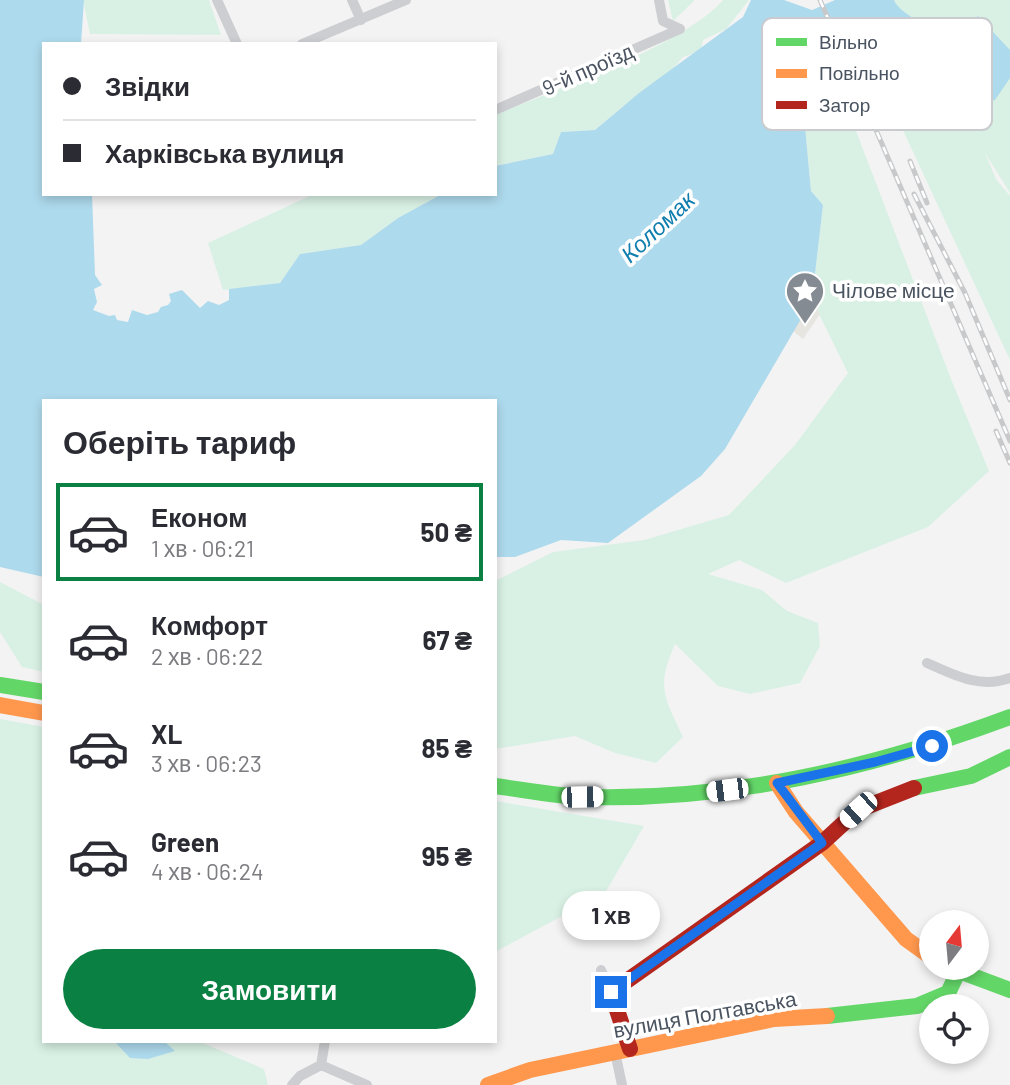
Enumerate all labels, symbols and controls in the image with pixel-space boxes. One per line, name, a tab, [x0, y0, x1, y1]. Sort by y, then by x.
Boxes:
legend	[762, 18, 992, 130]
text: Вільно	[819, 30, 878, 53]
street label: 9-й проїзд	[538, 37, 637, 100]
text: Повільно	[819, 61, 900, 84]
text: Звідки	[105, 70, 190, 101]
text: Затор	[819, 93, 870, 116]
text: Харківська вулиця	[105, 137, 344, 168]
water label: Коломак	[614, 184, 701, 268]
place icon: Чілове місце	[784, 270, 826, 325]
place label: Чілове місце	[832, 277, 955, 302]
text: Оберіть тариф	[63, 422, 296, 460]
icon: car	[67, 501, 130, 564]
text: Економ	[151, 501, 247, 532]
text: 50 ₴	[421, 516, 472, 547]
text: 1 хв · 06:21	[151, 534, 254, 562]
icon: car	[67, 609, 130, 672]
text: Комфорт	[151, 609, 268, 640]
text: 67 ₴	[423, 624, 472, 655]
text: 2 хв · 06:22	[151, 642, 263, 670]
icon: car	[67, 717, 130, 780]
text: XL	[151, 718, 182, 749]
route start	[916, 730, 948, 762]
text: 85 ₴	[421, 732, 472, 763]
text: 3 хв · 06:23	[151, 749, 262, 777]
car	[705, 777, 750, 803]
car	[561, 786, 604, 808]
car	[836, 788, 881, 832]
icon: car	[67, 825, 130, 888]
text: Green	[151, 826, 219, 857]
text: 95 ₴	[422, 840, 472, 871]
text: 4 хв · 06:24	[151, 857, 264, 885]
callout: 1 хв	[562, 890, 660, 940]
text: 1 хв	[591, 901, 631, 929]
north arrow	[919, 910, 989, 980]
map controls	[919, 910, 989, 1064]
button: Замовити	[63, 949, 476, 1029]
route end	[595, 976, 627, 1008]
street label: вулиця Полтавська	[611, 985, 799, 1042]
button: locate	[919, 994, 989, 1064]

